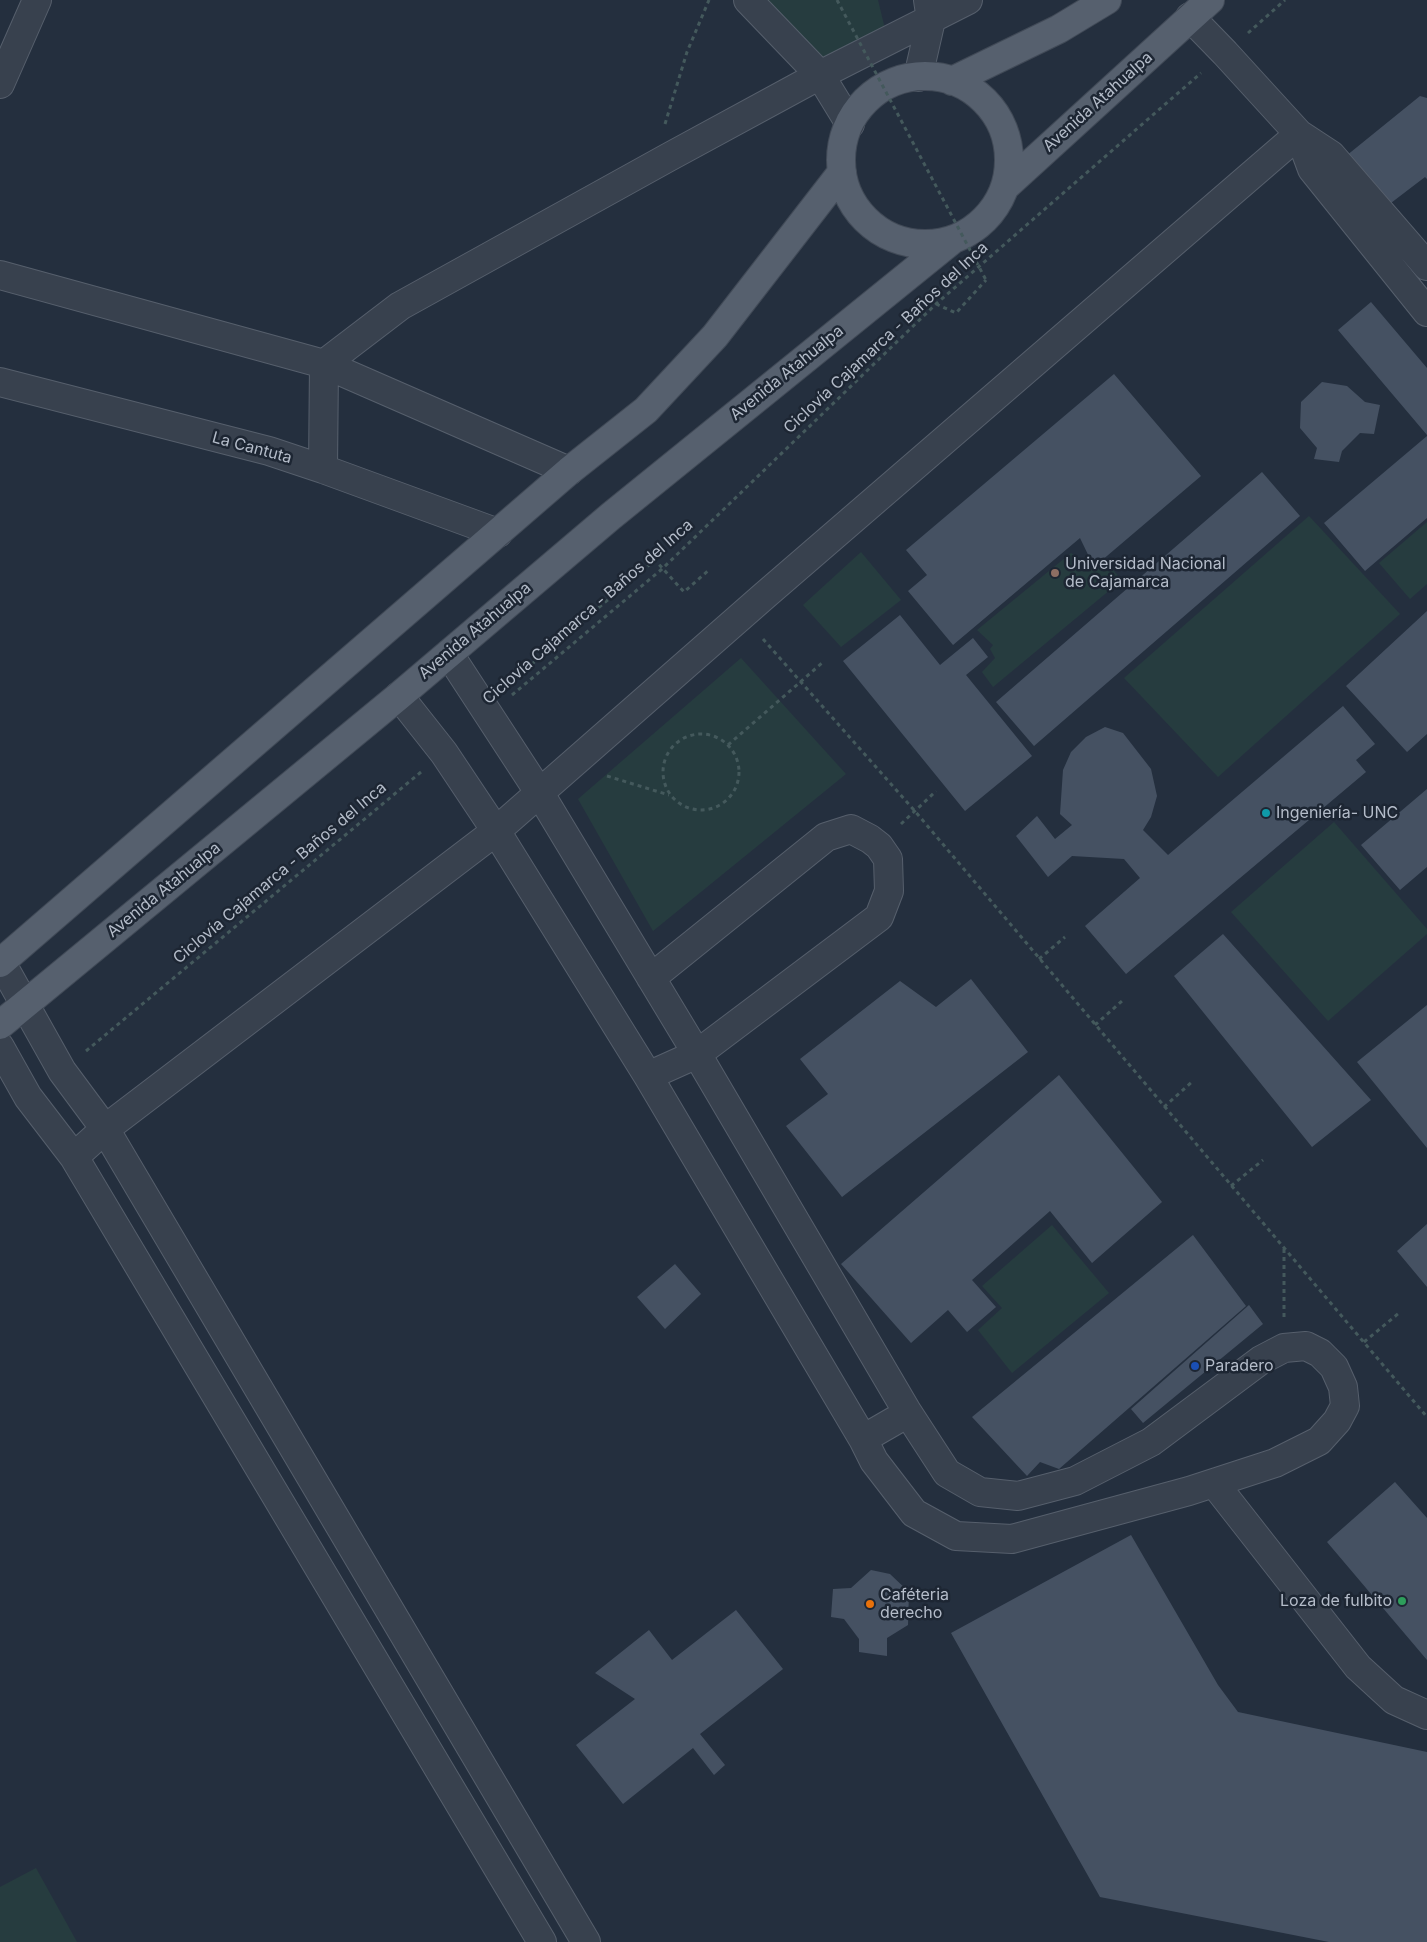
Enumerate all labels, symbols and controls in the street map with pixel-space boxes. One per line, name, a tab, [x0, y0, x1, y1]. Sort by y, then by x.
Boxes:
street label: Avenida Atahualpa	[1039, 48, 1157, 156]
street label: Ciclovía Cajamarca - Baños del Inca	[780, 238, 992, 438]
street label: Avenida Atahualpa	[726, 321, 848, 425]
street label: La Cantuta	[210, 428, 294, 468]
street label: Ciclovía Cajamarca - Baños del Inca	[479, 515, 697, 709]
place label: Universidad Nacional de Cajamarca	[1065, 554, 1226, 592]
marker: Universidad Nacional de Cajamarca	[1049, 567, 1061, 579]
street label: Avenida Atahualpa	[415, 579, 535, 683]
street label: Ciclovía Cajamarca - Baños del Inca	[170, 778, 390, 968]
place label: Ingeniería- UNC	[1276, 803, 1398, 823]
marker: Ingeniería- UNC	[1260, 807, 1272, 819]
street label: Avenida Atahualpa	[103, 838, 225, 942]
place label: Paradero	[1205, 1356, 1274, 1376]
marker: Paradero	[1189, 1360, 1201, 1372]
place label: Caféteria derecho	[880, 1585, 949, 1623]
place label: Loza de fulbito	[1280, 1591, 1392, 1611]
marker: Loza de fulbito	[1396, 1595, 1408, 1607]
marker: Caféteria derecho	[864, 1598, 876, 1610]

